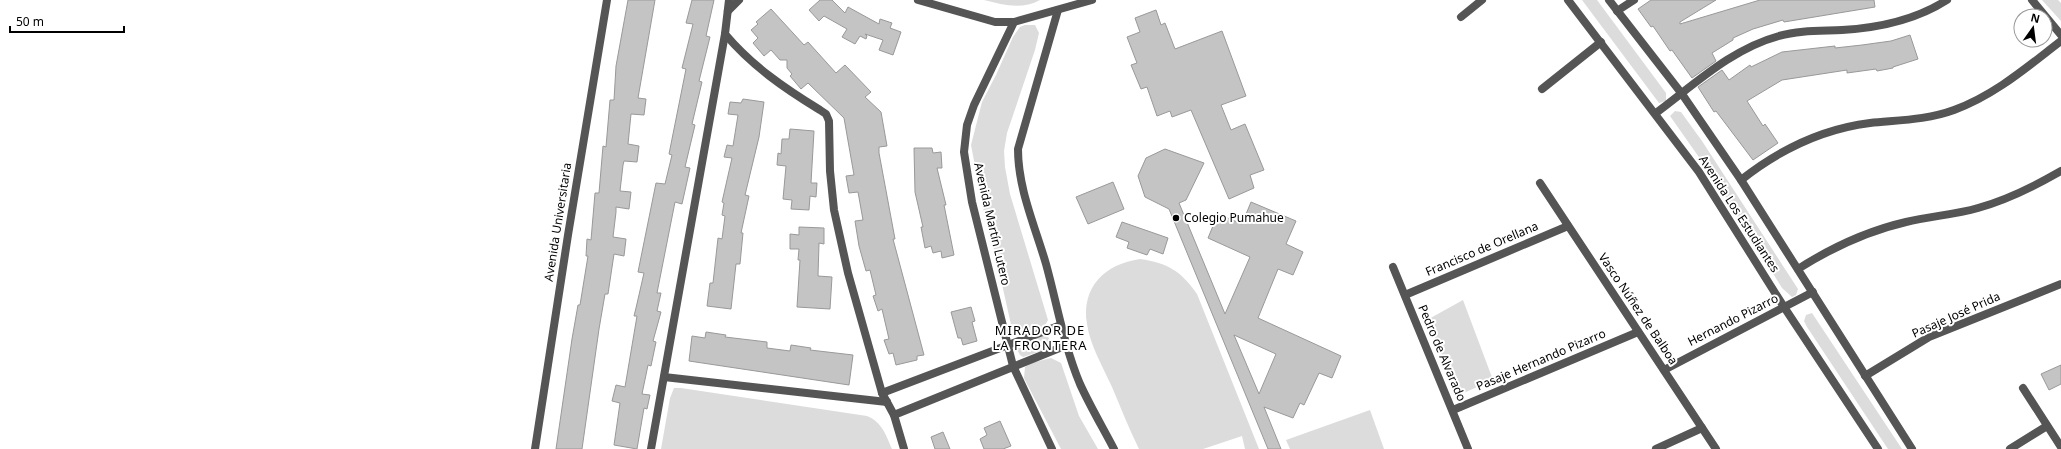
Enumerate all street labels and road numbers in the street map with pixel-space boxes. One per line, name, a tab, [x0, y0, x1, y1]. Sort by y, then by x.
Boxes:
street label: Avenida Los Estudiantes	[1695, 152, 1784, 276]
street label: Avenida Universitaria	[540, 161, 575, 283]
street label: Avenida Martín Lutero	[970, 161, 1015, 287]
street label: Francisco de Orellana	[1423, 217, 1541, 280]
street label: Vasco Núñez de Balboa	[1595, 250, 1682, 368]
street label: Pasaje José Prida	[1909, 287, 2003, 342]
street label: Hernando Pizarro	[1685, 289, 1781, 350]
street label: Pedro de Alvarado	[1414, 302, 1470, 404]
street label: Pasaje Hernando Pizarro	[1473, 325, 1608, 395]

